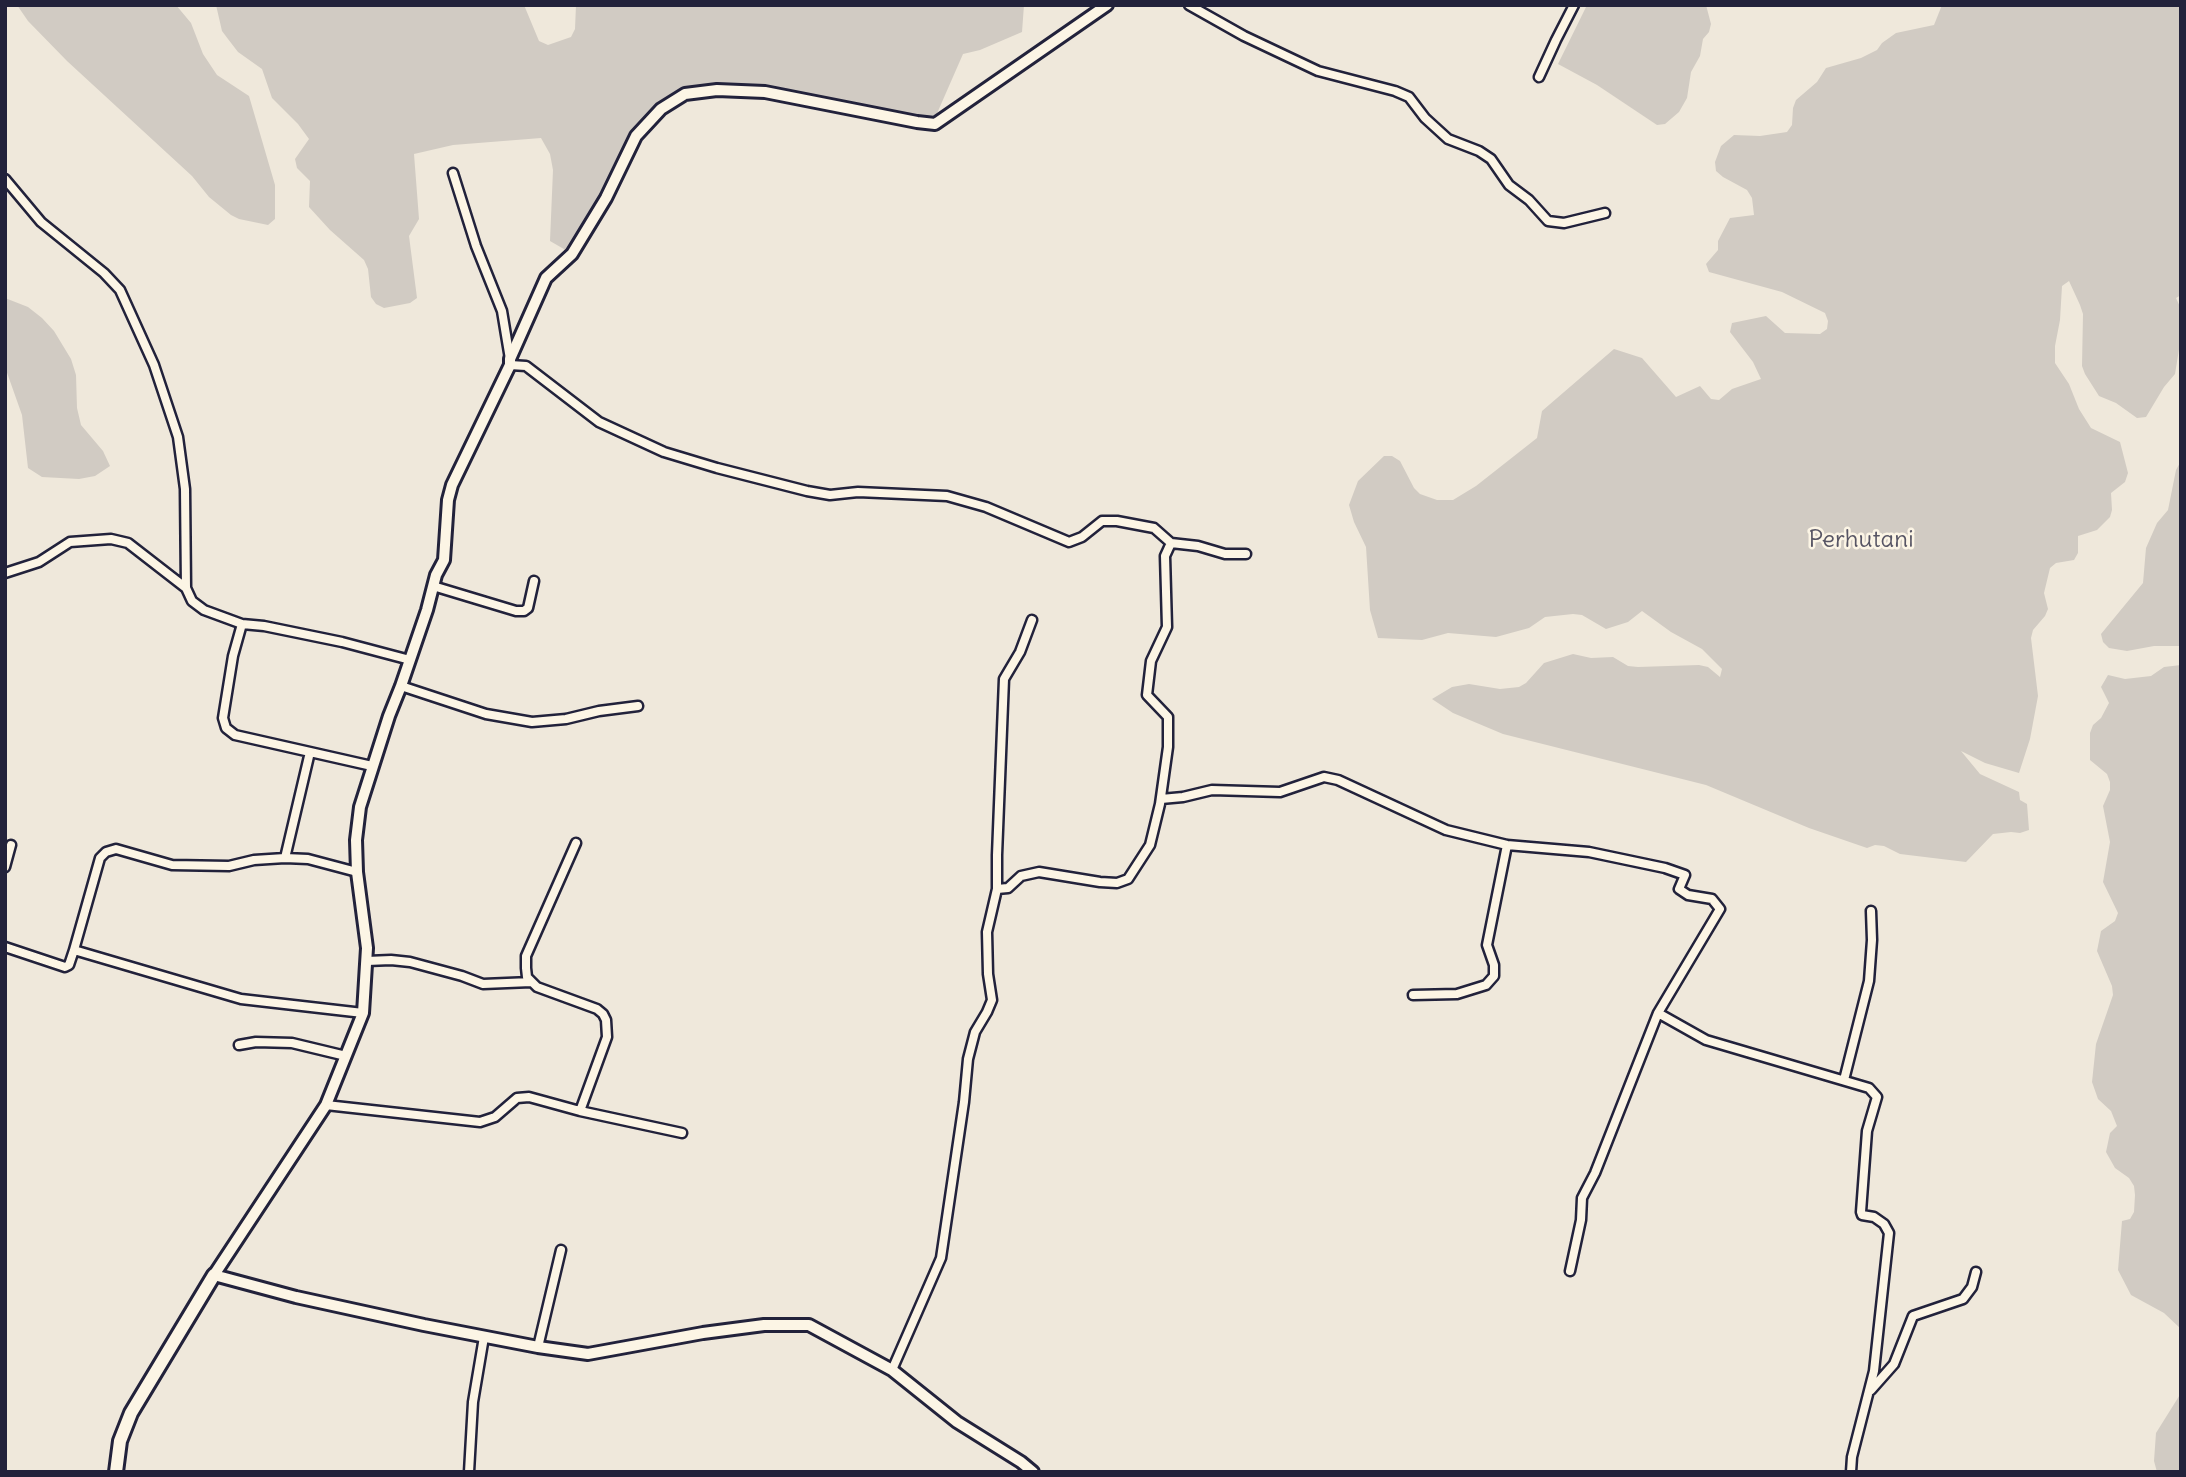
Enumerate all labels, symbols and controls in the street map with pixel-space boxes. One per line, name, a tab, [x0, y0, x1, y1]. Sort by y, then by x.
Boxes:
park label: Perhutani	[1808, 526, 1914, 554]

